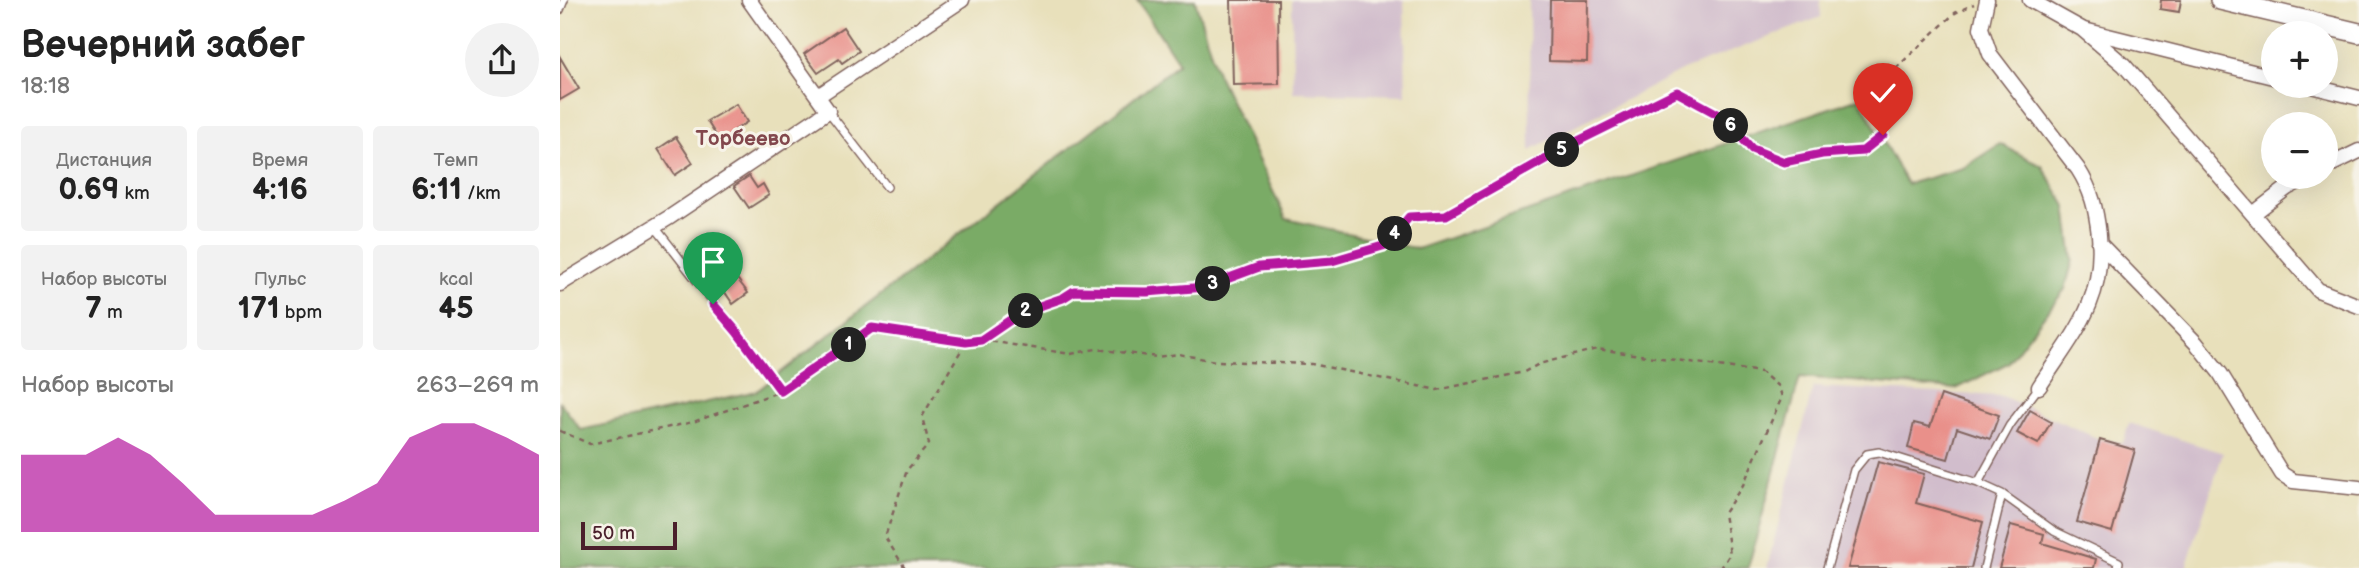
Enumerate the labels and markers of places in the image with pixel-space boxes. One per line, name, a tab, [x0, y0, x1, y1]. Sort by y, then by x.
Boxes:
pin	[1853, 63, 1913, 135]
pin: 6	[1714, 108, 1748, 144]
pin: 5	[1544, 132, 1580, 168]
pin: 4	[1378, 216, 1412, 252]
pin	[683, 232, 743, 304]
pin: 3	[1196, 266, 1230, 302]
pin: 2	[1008, 294, 1044, 328]
pin: 1	[832, 328, 866, 362]

